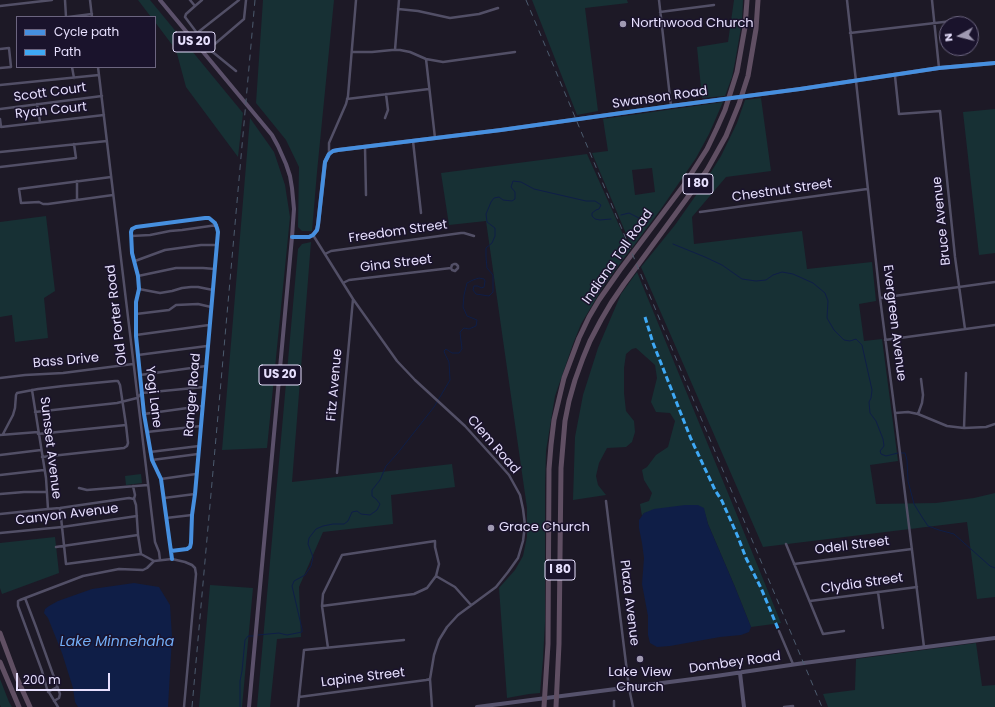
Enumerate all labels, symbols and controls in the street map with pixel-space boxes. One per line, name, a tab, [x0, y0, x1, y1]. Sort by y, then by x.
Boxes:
legend	[16, 16, 156, 68]
place label: Northwood Church	[631, 16, 754, 32]
north arrow	[939, 16, 979, 56]
marker: Northwood Church	[618, 19, 628, 29]
text: Cycle path	[54, 23, 119, 40]
road number: US 20	[173, 32, 215, 52]
text: N	[940, 32, 957, 42]
text: Path	[54, 43, 81, 60]
street label: Scott Court	[13, 80, 87, 106]
street label: Swanson Road	[611, 84, 709, 112]
street label: Ryan Court	[14, 99, 88, 123]
road number: I 80	[683, 174, 713, 194]
street label: Chestnut Street	[731, 176, 833, 206]
street label: Bruce Avenue	[930, 176, 954, 266]
street label: Indiana Toll Road	[580, 207, 656, 307]
street label: Freedom Street	[348, 217, 448, 247]
street label: Gina Street	[359, 252, 433, 276]
street label: Old Porter Road	[103, 264, 131, 366]
street label: Evergreen Avenue	[879, 264, 909, 382]
street label: Fitz Avenue	[324, 348, 346, 422]
street label: Bass Drive	[32, 350, 100, 372]
street label: Ranger Road	[182, 352, 204, 438]
street label: Yogi Lane	[141, 365, 165, 429]
road number: US 20	[259, 365, 301, 385]
street label: Sunsset Avenue	[36, 396, 64, 500]
street label: Clem Road	[464, 413, 522, 477]
street label: Canyon Avenue	[15, 501, 119, 529]
place label: Grace Church	[499, 520, 590, 536]
marker: Grace Church	[486, 523, 496, 533]
street label: Odell Street	[814, 534, 890, 558]
street label: Plaza Avenue	[616, 559, 642, 647]
road number: I 80	[545, 560, 575, 580]
street label: Clydia Street	[820, 571, 904, 597]
water label: Lake Minnehaha	[60, 634, 174, 650]
street label: Dombey Road	[688, 649, 782, 677]
marker: Lake View Church	[635, 654, 645, 664]
scale bar	[18, 665, 112, 691]
street label: Lapine Street	[320, 665, 406, 691]
place label: Lake View Church	[608, 665, 672, 696]
text: 200 m	[23, 671, 61, 688]

